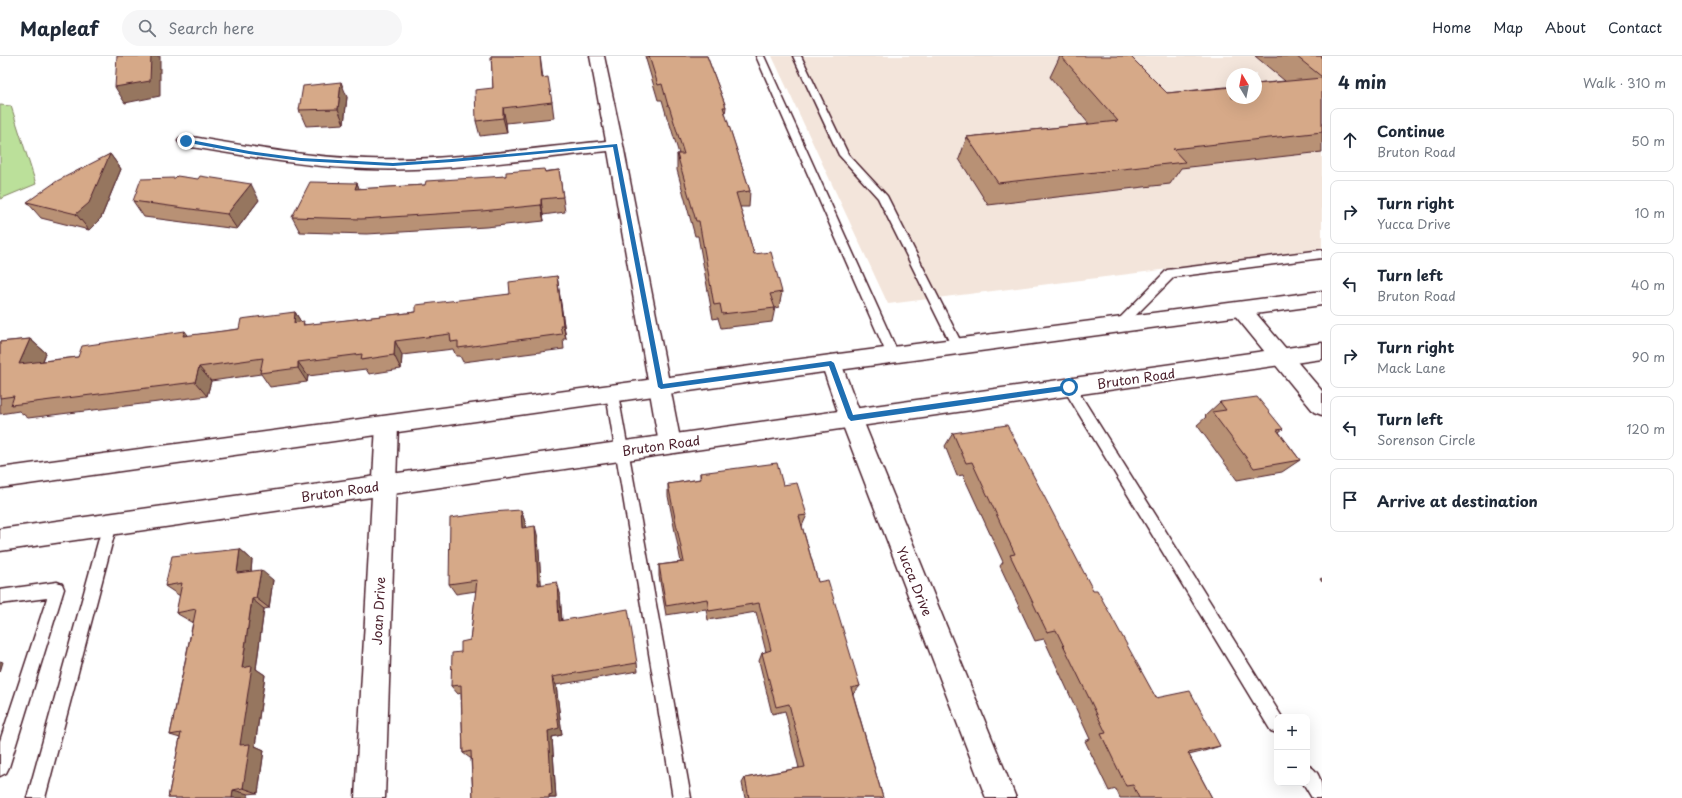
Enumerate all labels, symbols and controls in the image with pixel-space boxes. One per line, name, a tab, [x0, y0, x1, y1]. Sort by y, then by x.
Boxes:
search box	[122, 10, 402, 46]
text: Mapleaf	[20, 14, 98, 42]
text: Search here	[168, 16, 254, 39]
icon: search	[136, 17, 158, 39]
text: Home	[1432, 17, 1471, 38]
text: Map	[1493, 17, 1523, 38]
text: About	[1545, 17, 1586, 38]
text: Contact	[1608, 17, 1662, 38]
north arrow	[1226, 68, 1262, 104]
text: 4 min	[1338, 69, 1386, 95]
text: Walk · 310 m	[1583, 73, 1666, 92]
text: Continue	[1377, 119, 1445, 142]
icon: ahead	[1339, 129, 1361, 151]
text: 50 m	[1631, 131, 1665, 150]
route end	[177, 132, 195, 150]
text: Bruton Road	[1377, 142, 1456, 161]
text: Turn right	[1377, 191, 1454, 214]
icon: right	[1339, 201, 1361, 223]
text: 10 m	[1635, 203, 1665, 222]
text: Yucca Drive	[1377, 214, 1451, 233]
text: Turn left	[1377, 263, 1443, 286]
icon: left	[1339, 273, 1361, 295]
text: 40 m	[1631, 275, 1665, 294]
text: Bruton Road	[1377, 286, 1456, 305]
text: Turn right	[1377, 335, 1454, 358]
icon: right	[1339, 345, 1361, 367]
text: 90 m	[1632, 347, 1665, 366]
text: Mack Lane	[1377, 358, 1446, 377]
street label: Bruton Road	[1096, 363, 1176, 393]
route start	[1060, 378, 1078, 396]
text: Turn left	[1377, 407, 1443, 430]
icon: left	[1339, 417, 1361, 439]
text: 120 m	[1626, 419, 1665, 438]
street label: Bruton Road	[621, 430, 701, 460]
text: Sorenson Circle	[1377, 430, 1475, 449]
street label: Bruton Road	[300, 476, 380, 506]
icon: arrive	[1339, 489, 1361, 511]
text: Arrive at destination	[1377, 489, 1538, 512]
street label: Yucca Drive	[892, 543, 938, 619]
street label: Joan Drive	[367, 576, 389, 646]
map controls	[1274, 714, 1310, 786]
button: +	[1274, 714, 1310, 750]
button: −	[1274, 750, 1310, 786]

